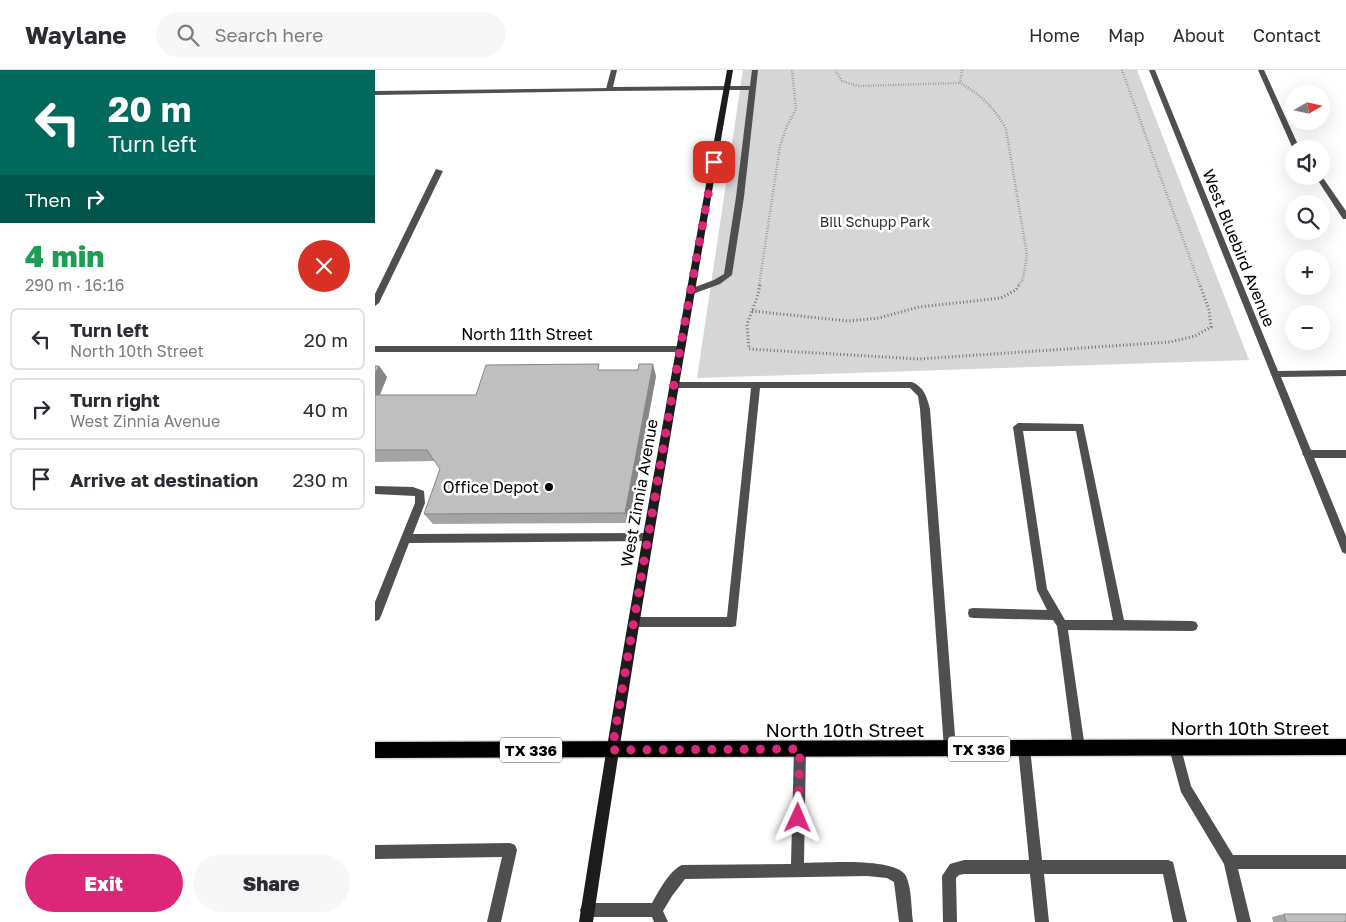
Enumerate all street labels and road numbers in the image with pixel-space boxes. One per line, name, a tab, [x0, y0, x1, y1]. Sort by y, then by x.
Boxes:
street label: West Bluebird Avenue	[1198, 166, 1280, 330]
street label: North 11th Street	[461, 324, 593, 344]
street label: West Zinnia Avenue	[616, 417, 662, 569]
street label: North 10th Street	[1171, 716, 1329, 739]
street label: North 10th Street	[766, 718, 924, 741]
road number: TX 336	[948, 736, 1010, 762]
road number: TX 336	[500, 738, 562, 762]

